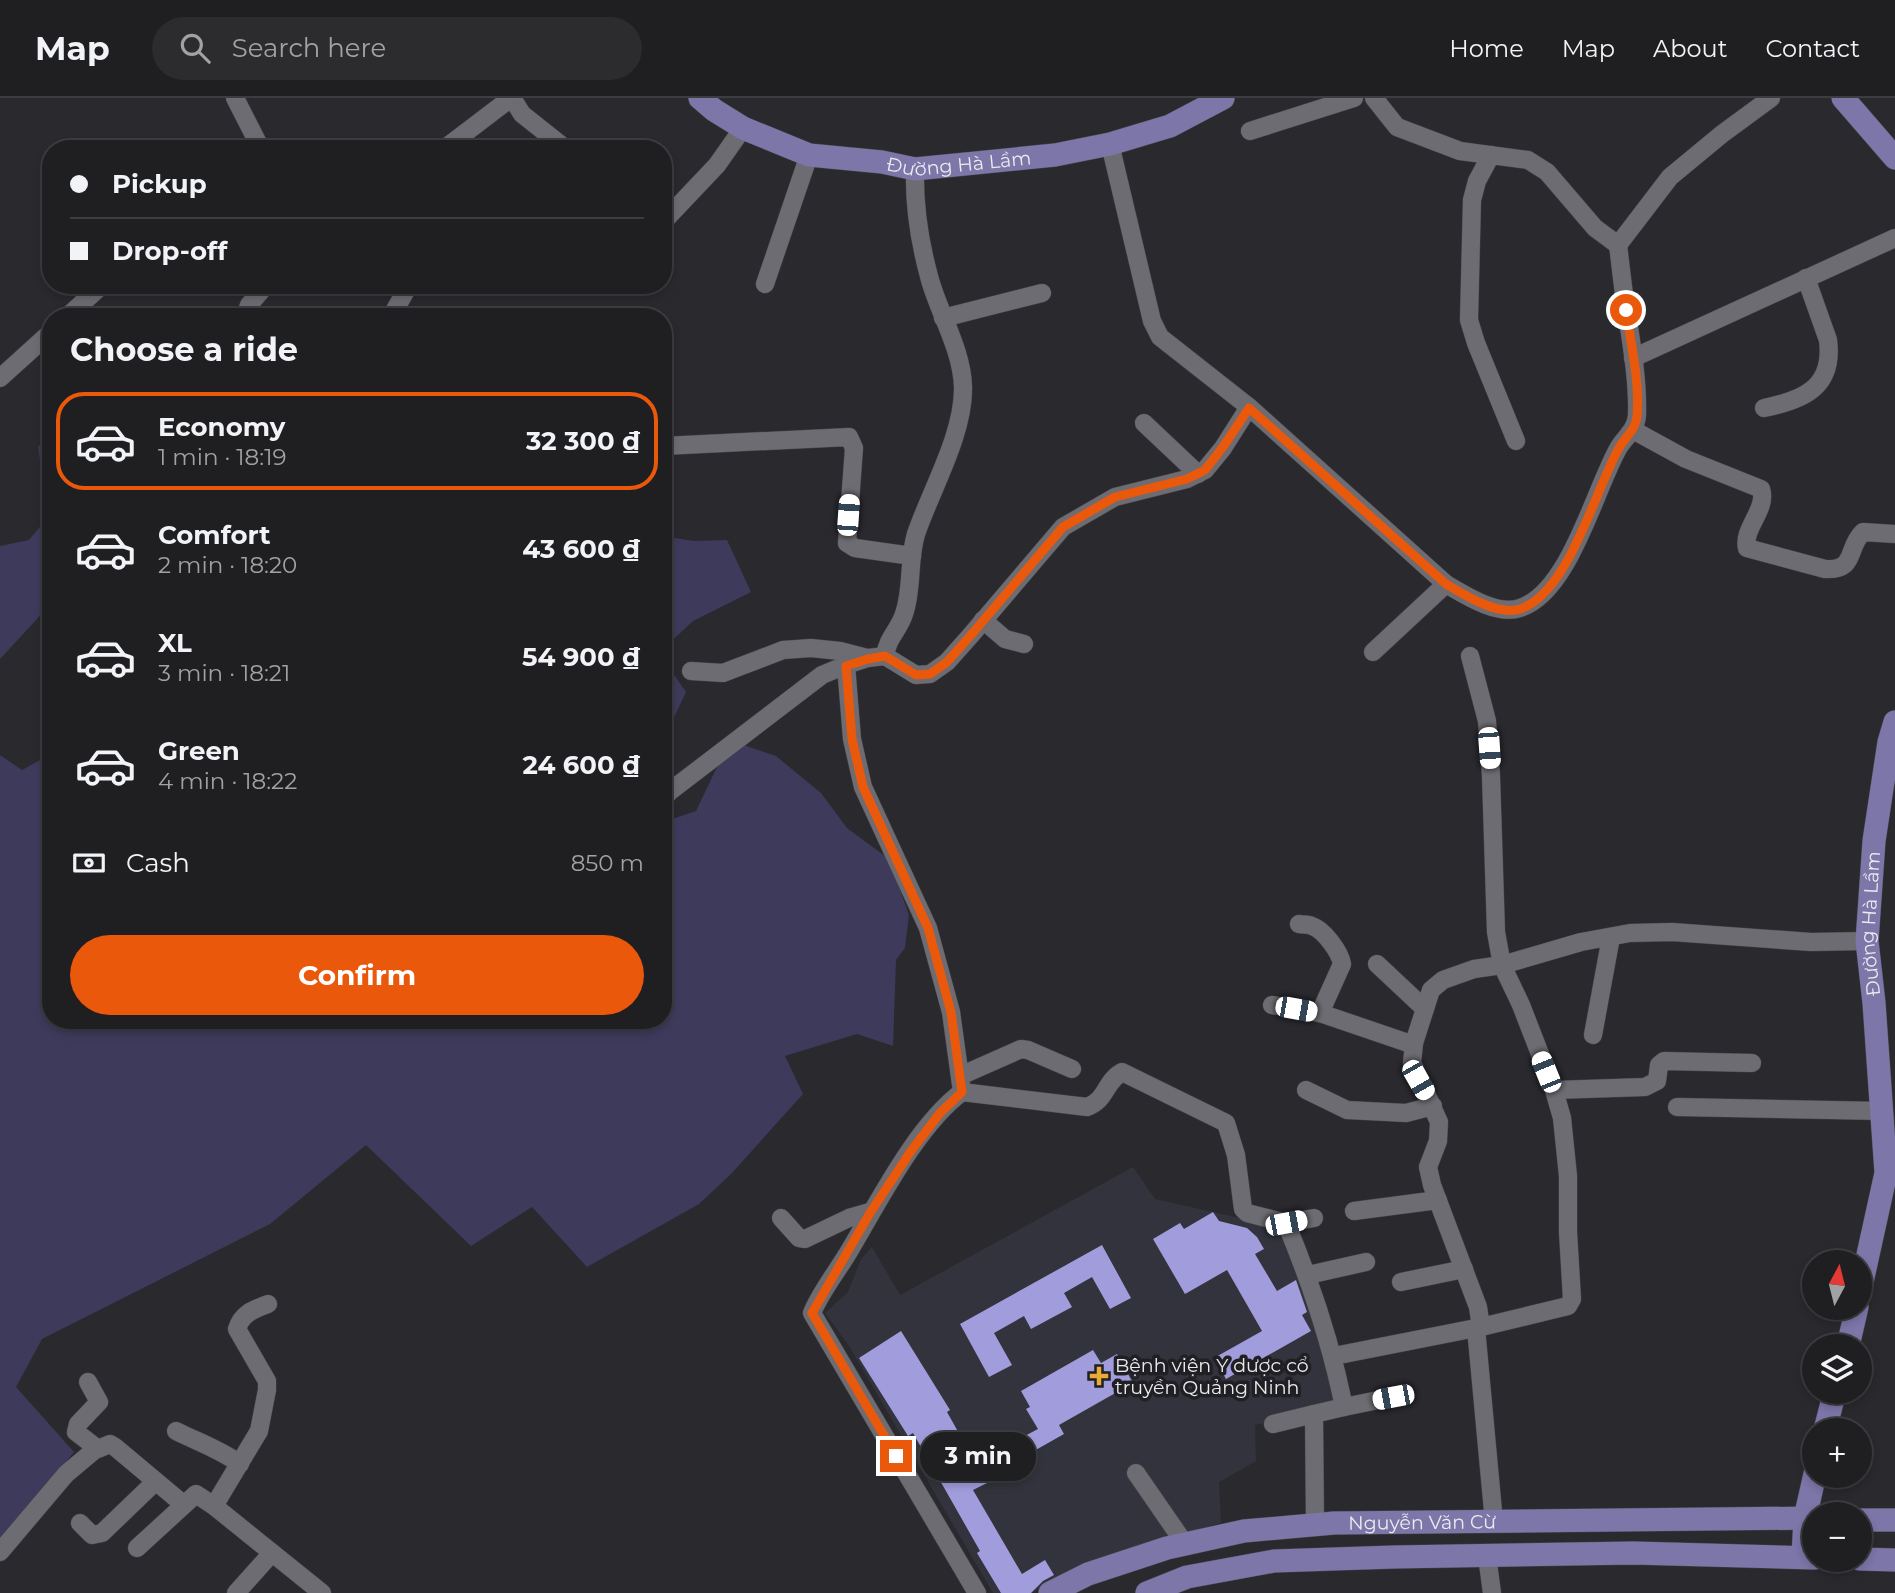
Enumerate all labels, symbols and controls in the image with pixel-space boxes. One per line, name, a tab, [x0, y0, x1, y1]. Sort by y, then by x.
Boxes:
search box	[152, 17, 642, 80]
text: Map	[35, 28, 110, 68]
icon: search	[176, 29, 214, 67]
text: Search here	[232, 32, 386, 64]
text: Home	[1449, 34, 1524, 63]
text: Map	[1562, 34, 1615, 63]
text: About	[1653, 34, 1727, 63]
text: Contact	[1765, 34, 1860, 63]
street label: Đường Hà Lầm	[885, 146, 1032, 181]
text: Pickup	[112, 168, 207, 200]
text: Drop-off	[112, 235, 227, 267]
route start	[1610, 294, 1642, 326]
text: Choose a ride	[70, 330, 298, 369]
icon: car	[74, 410, 137, 473]
text: Economy	[158, 411, 285, 443]
text: 32 300 ₫	[526, 425, 640, 457]
text: 1 min · 18:19	[158, 443, 286, 471]
car	[837, 493, 860, 537]
icon: car	[74, 518, 137, 581]
text: Comfort	[158, 519, 270, 551]
text: 43 600 ₫	[522, 533, 640, 565]
text: 2 min · 18:20	[158, 551, 297, 579]
icon: car	[74, 626, 137, 689]
text: XL	[158, 627, 192, 659]
text: 54 900 ₫	[522, 641, 640, 673]
text: 3 min · 18:21	[158, 659, 290, 687]
car	[1478, 726, 1501, 770]
icon: car	[74, 734, 137, 797]
text: Green	[158, 735, 240, 767]
text: 24 600 ₫	[522, 749, 640, 781]
text: 4 min · 18:22	[158, 767, 297, 795]
icon: cash	[70, 844, 108, 882]
text: Cash	[126, 847, 190, 879]
text: 850 m	[571, 849, 644, 877]
street label: Đường Hà Lầm	[1856, 850, 1885, 997]
button: Confirm	[70, 935, 644, 1015]
car	[1274, 995, 1319, 1023]
car	[1529, 1049, 1564, 1095]
car	[1399, 1057, 1438, 1103]
car	[1264, 1209, 1309, 1237]
north arrow	[1802, 1250, 1872, 1320]
map controls	[1802, 1250, 1872, 1572]
button: layers	[1802, 1334, 1872, 1404]
place label: Bệnh viện Y dược cổ truyền Quảng Ninh	[1115, 1354, 1309, 1399]
marker: Bệnh viện Y dược cổ truyền Quảng Ninh	[1089, 1366, 1109, 1386]
car	[1371, 1383, 1416, 1411]
button: +	[1802, 1418, 1872, 1488]
callout: 3 min	[920, 1432, 1036, 1480]
route end	[880, 1440, 912, 1472]
text: 3 min	[944, 1442, 1012, 1470]
button: −	[1802, 1502, 1872, 1572]
street label: Nguyễn Văn Cừ	[1348, 1510, 1496, 1535]

